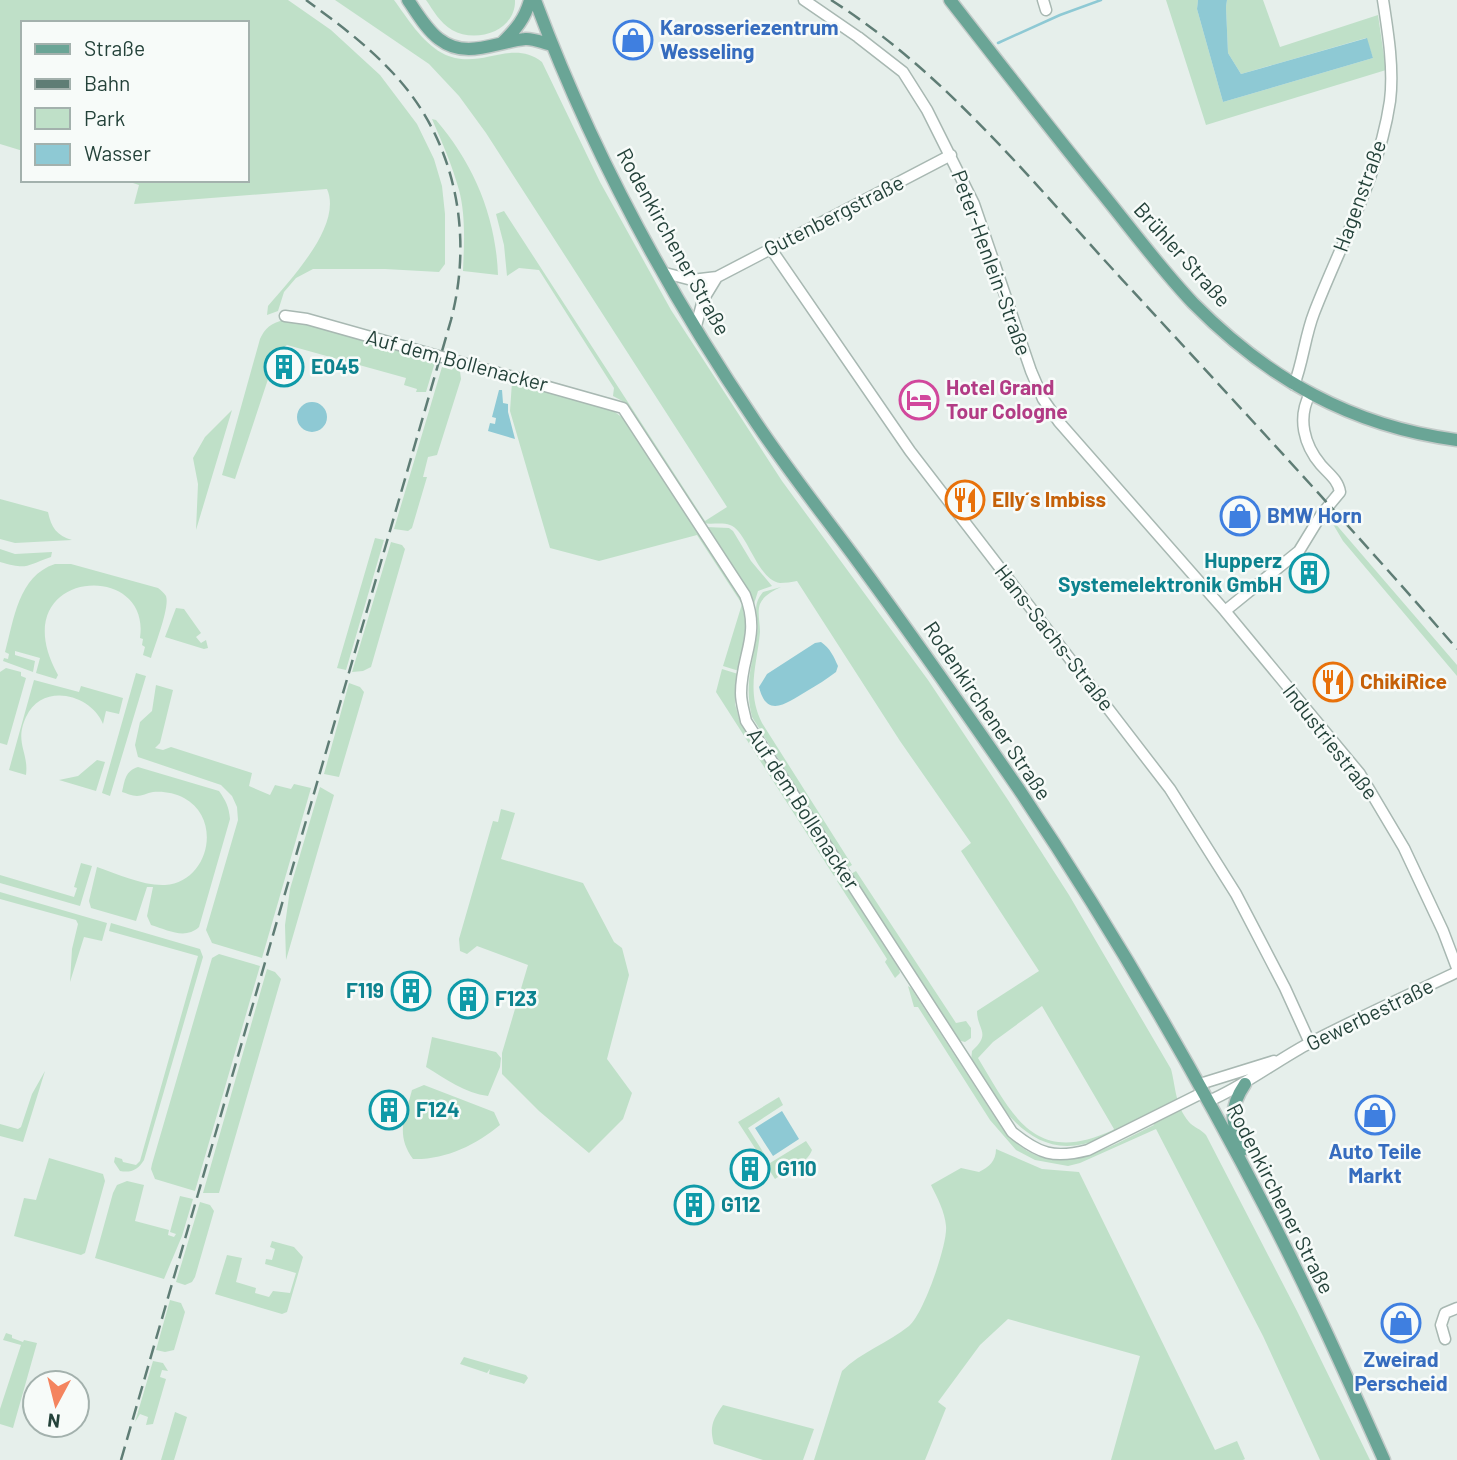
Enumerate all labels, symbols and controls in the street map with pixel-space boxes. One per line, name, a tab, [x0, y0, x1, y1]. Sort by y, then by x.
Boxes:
place label: Karosseriezentrum Wesseling	[660, 14, 839, 63]
shop icon: Karosseriezentrum Wesseling	[612, 19, 654, 61]
legend	[21, 21, 248, 182]
text: Straße	[84, 35, 145, 60]
text: Bahn	[84, 70, 130, 95]
text: Park	[84, 105, 125, 130]
street label: Hagenstraße	[1327, 136, 1390, 255]
text: Wasser	[84, 140, 151, 165]
street label: Rodenkirchener Straße	[612, 143, 736, 339]
street label: Peter-Henlein-Straße	[947, 166, 1038, 359]
street label: Gutenbergstraße	[759, 169, 908, 261]
street label: Brühler Straße	[1130, 196, 1237, 312]
street label: Auf dem Bollenacker	[364, 323, 551, 396]
building icon: E045	[263, 346, 305, 388]
place label: E045	[311, 353, 359, 378]
place label: Hotel Grand Tour Cologne	[946, 374, 1068, 423]
hotel icon: Hotel Grand Tour Cologne	[898, 379, 940, 421]
restaurant icon: Elly´s Imbiss	[944, 479, 986, 521]
place label: Elly´s Imbiss	[992, 486, 1106, 511]
shop icon: BMW Horn	[1219, 495, 1261, 537]
place label: BMW Horn	[1267, 502, 1362, 527]
place label: Hupperz Systemelektronik GmbH	[1058, 547, 1282, 596]
building icon: Hupperz Systemelektronik GmbH	[1288, 552, 1330, 594]
street label: Hans-Sachs-Straße	[990, 559, 1120, 715]
street label: Rodenkirchener Straße	[919, 616, 1057, 804]
restaurant icon: ChikiRice	[1312, 661, 1354, 703]
place label: ChikiRice	[1360, 668, 1447, 693]
street label: Industriestraße	[1278, 678, 1384, 804]
street label: Auf dem Bollenacker	[743, 723, 866, 894]
building icon: F119	[390, 970, 432, 1012]
street label: Gewerbestraße	[1302, 972, 1437, 1055]
place label: F119	[346, 977, 384, 1002]
building icon: F123	[447, 978, 489, 1020]
place label: F123	[495, 985, 537, 1010]
building icon: F124	[368, 1089, 410, 1131]
shop icon: Auto Teile Markt	[1354, 1094, 1396, 1136]
place label: F124	[416, 1096, 460, 1121]
street label: Rodenkirchener Straße	[1222, 1099, 1340, 1298]
place label: Auto Teile Markt	[1328, 1138, 1422, 1187]
building icon: G110	[729, 1148, 771, 1190]
place label: G110	[777, 1155, 817, 1180]
building icon: G112	[673, 1184, 715, 1226]
place label: G112	[721, 1191, 761, 1216]
shop icon: Zweirad Perscheid	[1380, 1302, 1422, 1344]
place label: Zweirad Perscheid	[1354, 1346, 1448, 1395]
north arrow	[21, 1369, 91, 1439]
text: N	[46, 1409, 62, 1434]

